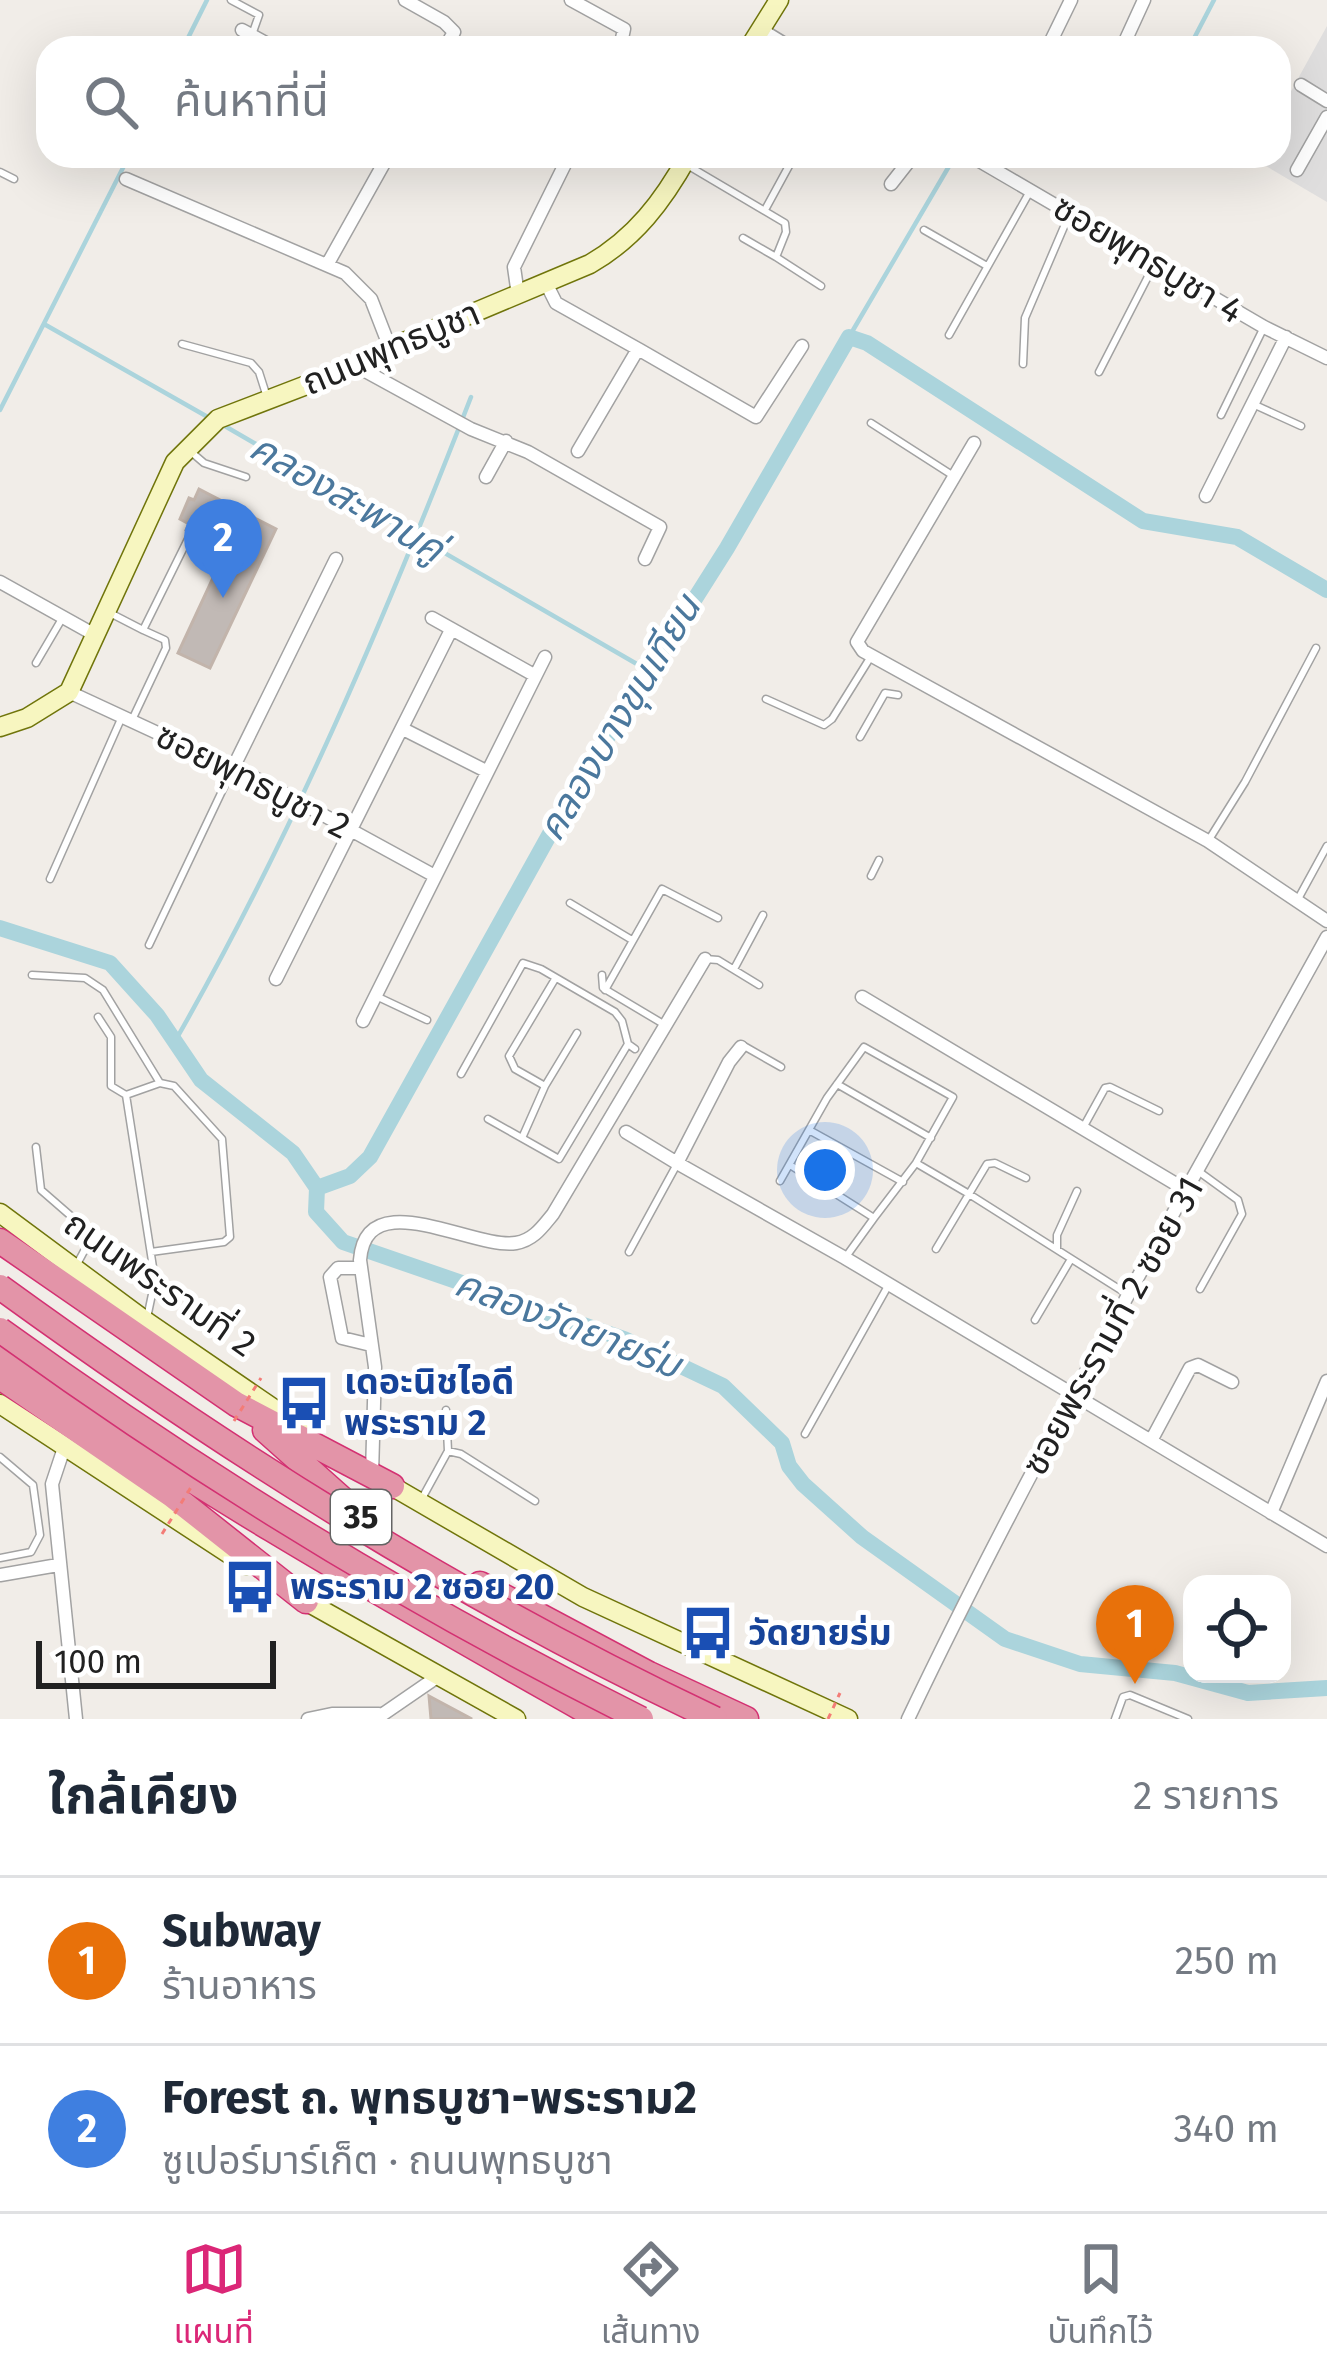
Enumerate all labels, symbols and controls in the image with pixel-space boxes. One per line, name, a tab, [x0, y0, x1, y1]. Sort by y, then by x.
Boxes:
search box	[36, 36, 1291, 168]
icon: search	[78, 69, 144, 135]
text: ค้นหาที่นี่	[174, 74, 329, 128]
street label: ซอยพุทธบูชา 4	[1045, 185, 1251, 333]
street label: ถนนพุทธบูชา	[296, 291, 486, 405]
water label: คลองสะพานคู่	[242, 424, 456, 575]
pin: 2	[184, 499, 262, 598]
water label: คลองบางขุนเทียน	[528, 585, 712, 849]
street label: ซอยพุทธบูชา 2	[149, 713, 357, 849]
your location	[795, 1140, 855, 1200]
street label: ซอยพระรามที่ 2 ซอย 31	[1010, 1168, 1213, 1483]
street label: ถนนพระรามที่ 2	[56, 1199, 266, 1366]
water label: คลองวัดยายร่ม	[449, 1260, 690, 1389]
place label: เดอะนิชไอดี พระราม 2	[344, 1360, 514, 1445]
bus stop icon: เดอะนิชไอดี พระราม 2	[275, 1374, 333, 1432]
road number: 35	[331, 1490, 391, 1544]
bus stop icon: พระราม 2 ซอย 20	[221, 1558, 279, 1616]
place label: พระราม 2 ซอย 20	[290, 1565, 555, 1609]
map controls	[1183, 1575, 1291, 1683]
button: locate	[1183, 1575, 1291, 1683]
pin: 1	[1096, 1585, 1174, 1684]
bus stop icon: วัดยายร่ม	[679, 1604, 737, 1662]
place label: วัดยายร่ม	[748, 1611, 892, 1655]
scale bar	[36, 1635, 276, 1688]
text: 100 m	[54, 1642, 142, 1682]
text: ใกล้เคียง	[48, 1765, 238, 1827]
text: 2 รายการ	[1133, 1773, 1279, 1819]
text: Subway	[162, 1904, 321, 1958]
text: 1	[78, 1938, 96, 1984]
text: 250 m	[1175, 1938, 1279, 1984]
text: ร้านอาหาร	[162, 1963, 317, 2009]
text: Forest ถ. พุทธบูชา-พระราม2	[162, 2071, 697, 2125]
text: 2	[77, 2106, 97, 2152]
text: 340 m	[1173, 2106, 1279, 2152]
text: ซูเปอร์มาร์เก็ต · ถนนพุทธบูชา	[162, 2138, 613, 2184]
tab: แผนที่	[173, 2236, 254, 2358]
tab: เส้นทาง	[601, 2236, 701, 2358]
tab: บันทึกไว้	[1048, 2236, 1154, 2358]

